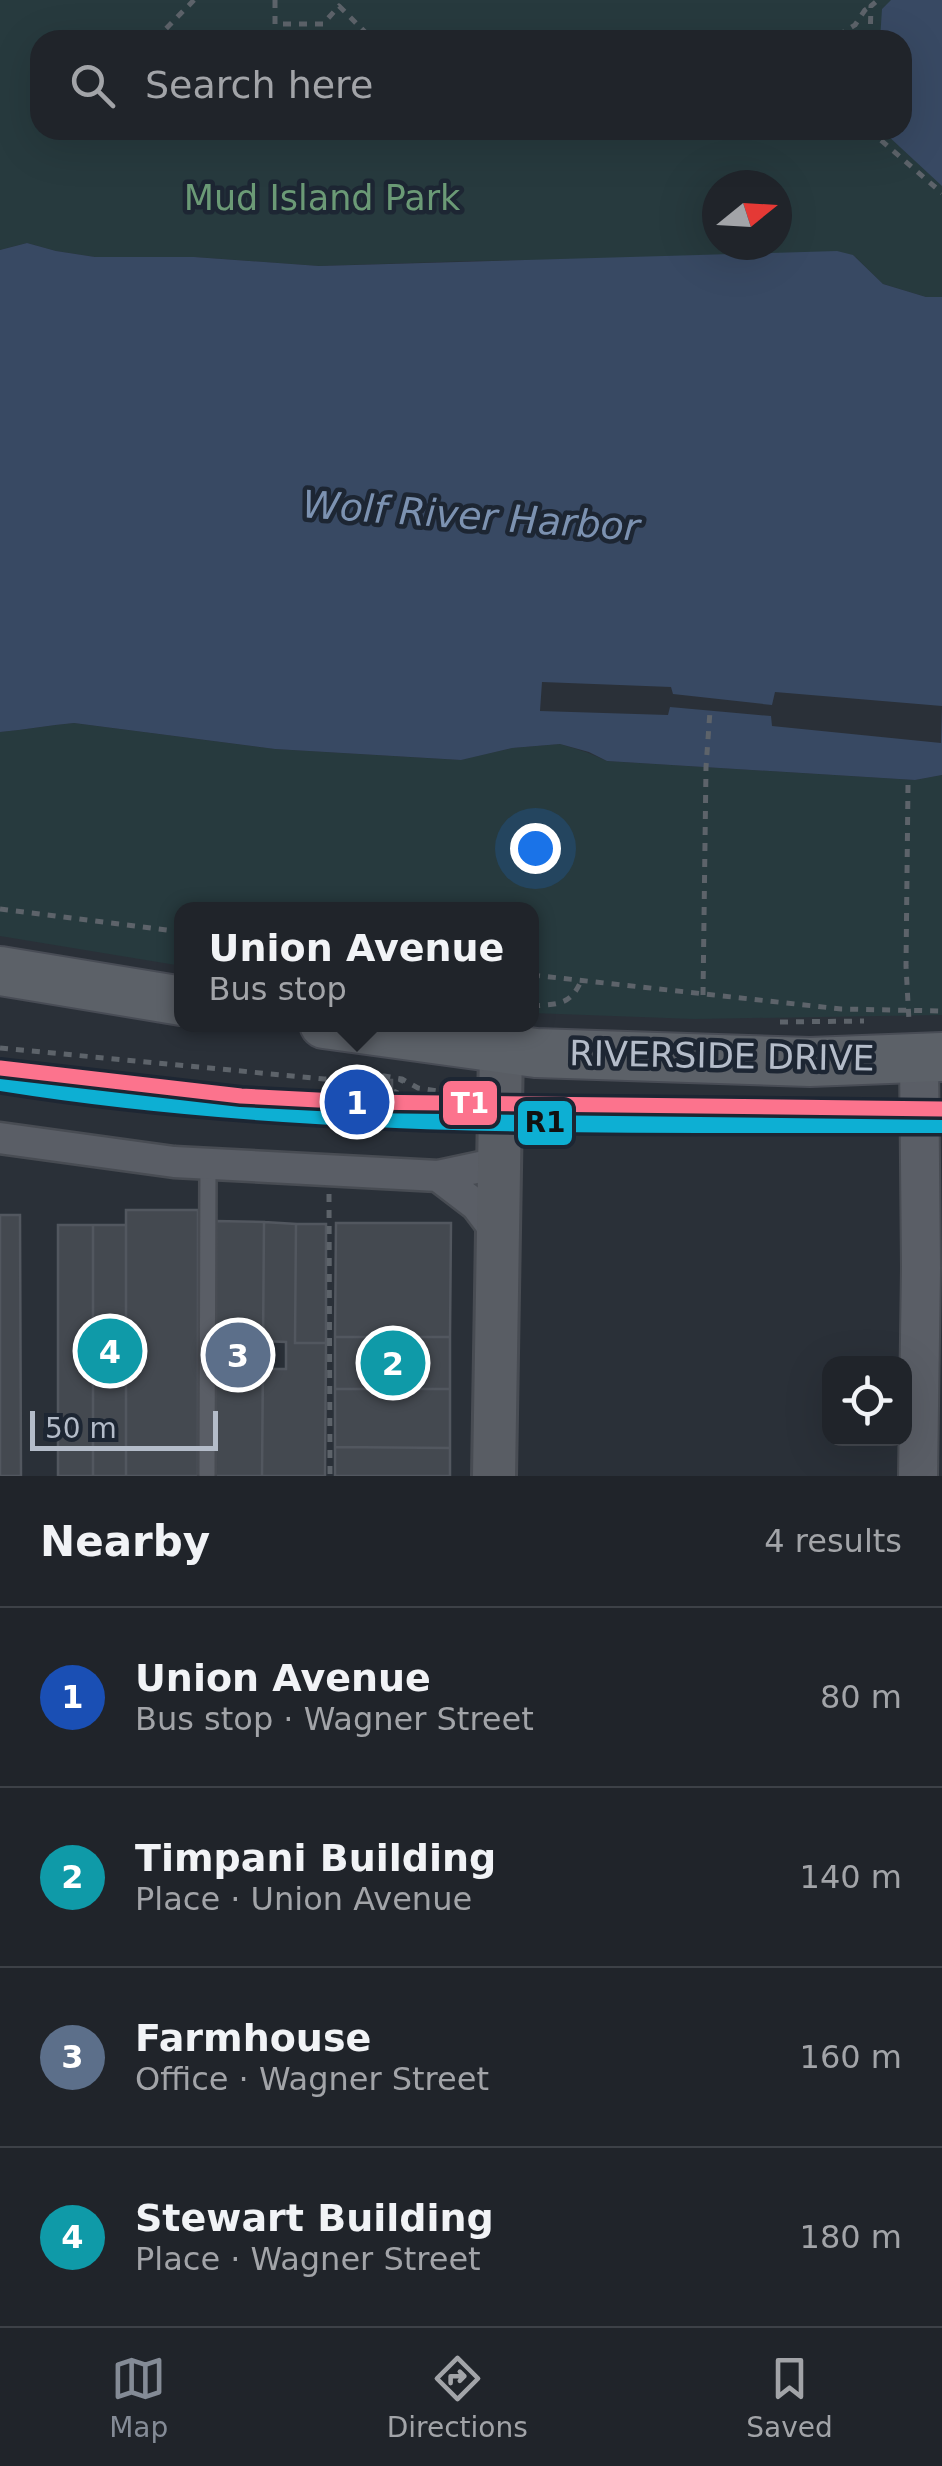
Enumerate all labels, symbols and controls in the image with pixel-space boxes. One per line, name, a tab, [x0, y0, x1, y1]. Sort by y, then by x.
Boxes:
search box	[30, 30, 912, 140]
icon: search	[65, 58, 120, 113]
text: Search here	[145, 63, 373, 107]
north arrow	[702, 170, 792, 260]
park label: Mud Island Park	[184, 178, 461, 218]
water label: Wolf River Harbor	[301, 482, 643, 550]
your location	[510, 823, 561, 874]
popup	[174, 902, 539, 1032]
text: Union Avenue	[209, 926, 504, 970]
text: Bus stop	[209, 970, 347, 1008]
street label: RIVERSIDE DRIVE	[569, 1033, 875, 1079]
pin: 1	[324, 1064, 390, 1140]
line badge: T1	[441, 1079, 499, 1127]
text: T1	[451, 1087, 489, 1120]
line badge: R1	[516, 1099, 574, 1147]
text: R1	[524, 1106, 566, 1139]
pin: 4	[78, 1314, 142, 1388]
pin: 3	[206, 1318, 270, 1392]
pin: 2	[360, 1326, 426, 1400]
map controls	[822, 1356, 912, 1446]
button: locate	[822, 1356, 912, 1446]
scale bar	[30, 1406, 218, 1450]
text: 50 m	[45, 1412, 117, 1445]
text: Nearby	[40, 1517, 210, 1566]
text: 4 results	[764, 1522, 902, 1560]
text: Union Avenue	[135, 1656, 431, 1700]
text: 1	[61, 1678, 84, 1716]
text: 80 m	[820, 1678, 902, 1716]
text: Bus stop · Wagner Street	[135, 1700, 534, 1738]
text: Timpani Building	[135, 1836, 496, 1880]
text: 2	[61, 1858, 84, 1896]
text: 140 m	[800, 1858, 902, 1896]
text: Place · Union Avenue	[135, 1880, 472, 1918]
text: Farmhouse	[135, 2016, 371, 2060]
text: 3	[61, 2038, 84, 2076]
text: 160 m	[800, 2038, 902, 2076]
text: Office · Wagner Street	[135, 2060, 489, 2098]
text: Stewart Building	[135, 2196, 494, 2240]
text: 4	[61, 2218, 84, 2256]
text: 180 m	[800, 2218, 902, 2256]
text: Place · Wagner Street	[135, 2240, 481, 2278]
tab: Map	[109, 2351, 168, 2444]
tab: Directions	[387, 2351, 528, 2444]
tab: Saved	[746, 2351, 833, 2444]

